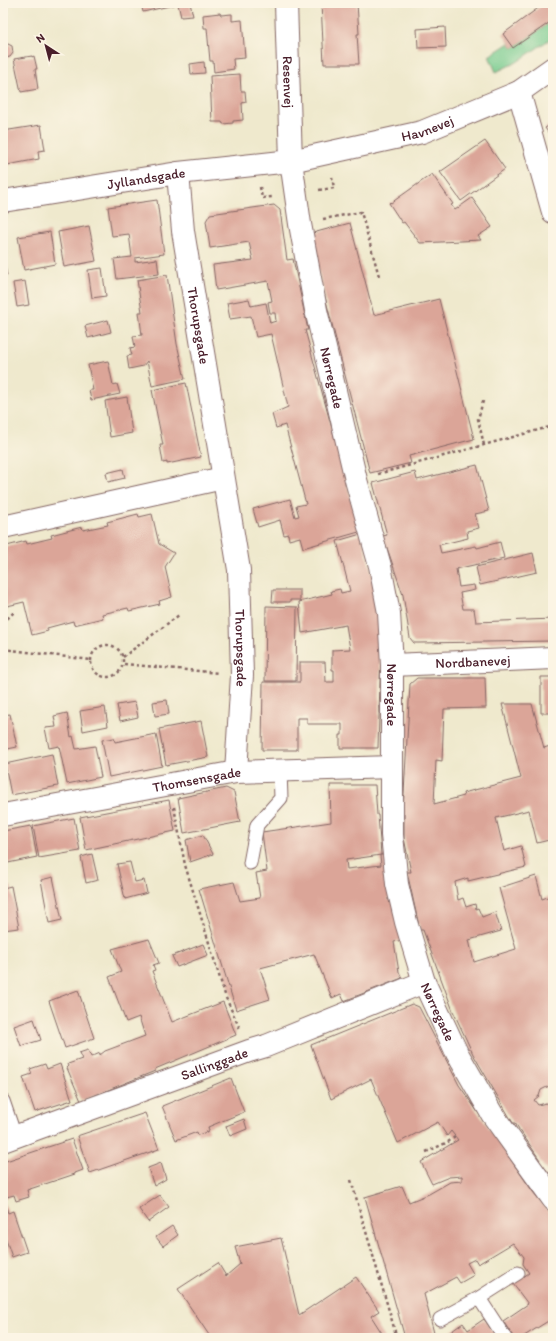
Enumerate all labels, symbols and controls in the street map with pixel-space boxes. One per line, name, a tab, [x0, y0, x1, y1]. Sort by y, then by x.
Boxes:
north arrow	[26, 26, 66, 66]
text: N	[34, 31, 47, 46]
street label: Resenvej	[279, 56, 298, 108]
street label: Havnevej	[400, 112, 456, 145]
street label: Jyllandsgade	[106, 164, 186, 193]
street label: Thorupsgade	[184, 286, 213, 366]
street label: Nørregade	[317, 345, 348, 411]
street label: Thorupsgade	[232, 609, 251, 688]
street label: Nordbanevej	[435, 651, 511, 672]
street label: Nørregade	[384, 664, 401, 727]
street label: Thomsensgade	[151, 763, 242, 796]
street label: Nørregade	[417, 980, 459, 1044]
street label: Sallinggade	[178, 1043, 251, 1084]

